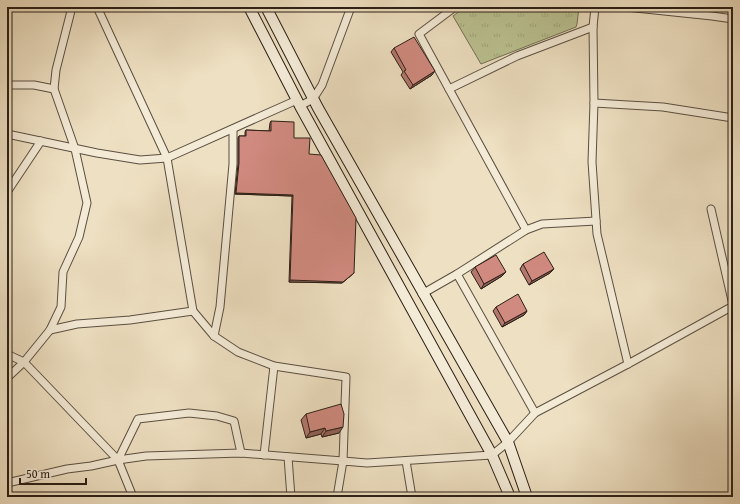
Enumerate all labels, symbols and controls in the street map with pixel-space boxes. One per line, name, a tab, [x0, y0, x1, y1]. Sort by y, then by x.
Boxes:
scale bar	[20, 460, 86, 486]
text: 50 m	[26, 465, 50, 482]

